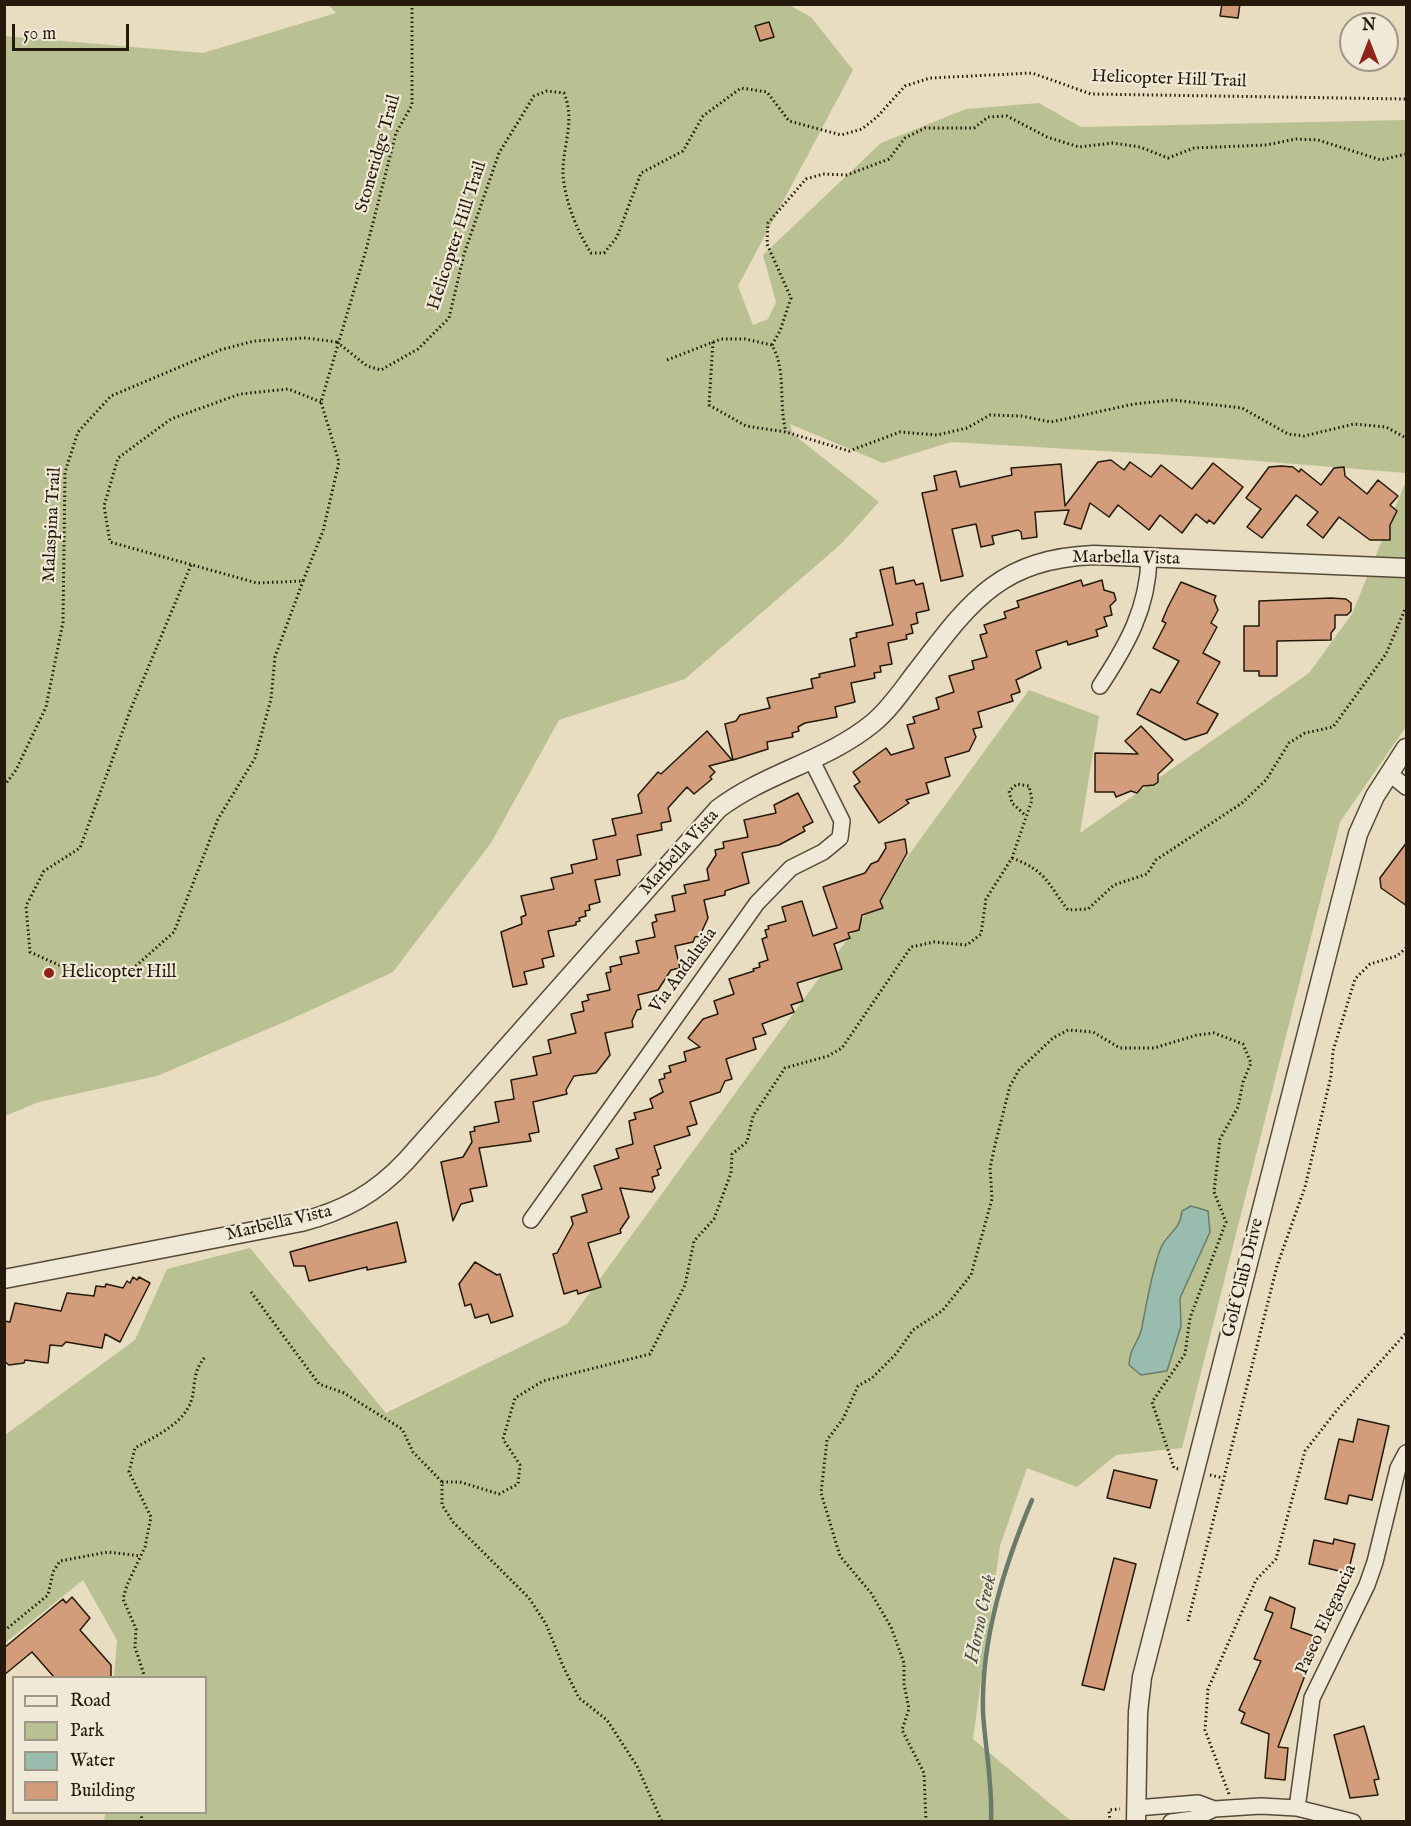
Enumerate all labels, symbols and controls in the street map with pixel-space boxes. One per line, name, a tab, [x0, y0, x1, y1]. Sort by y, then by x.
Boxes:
scale bar	[15, 12, 132, 50]
north arrow	[1339, 12, 1399, 72]
text: N	[1362, 16, 1376, 36]
text: 50 m	[23, 23, 56, 46]
street label: Helicopter Hill Trail	[1091, 66, 1247, 94]
street label: Stoneridge Trail	[352, 93, 406, 215]
street label: Helicopter Hill Trail	[424, 159, 492, 313]
street label: Malaspina Trail	[39, 467, 67, 583]
street label: Marbella Vista	[1072, 547, 1180, 571]
street label: Marbella Vista	[636, 806, 724, 900]
street label: Via Andalusia	[646, 924, 722, 1018]
place label: Helicopter Hill	[61, 962, 176, 984]
marker: Helicopter Hill	[42, 966, 56, 980]
street label: Marbella Vista	[224, 1201, 334, 1247]
street label: Golf Club Drive	[1219, 1216, 1269, 1340]
street label: Paseo Elegancia	[1292, 1561, 1362, 1679]
water label: Horno Creek	[961, 1573, 1003, 1665]
legend	[12, 1676, 207, 1814]
text: Road	[70, 1690, 111, 1713]
text: Park	[70, 1720, 104, 1743]
text: Water	[70, 1750, 115, 1773]
text: Building	[70, 1780, 135, 1803]

